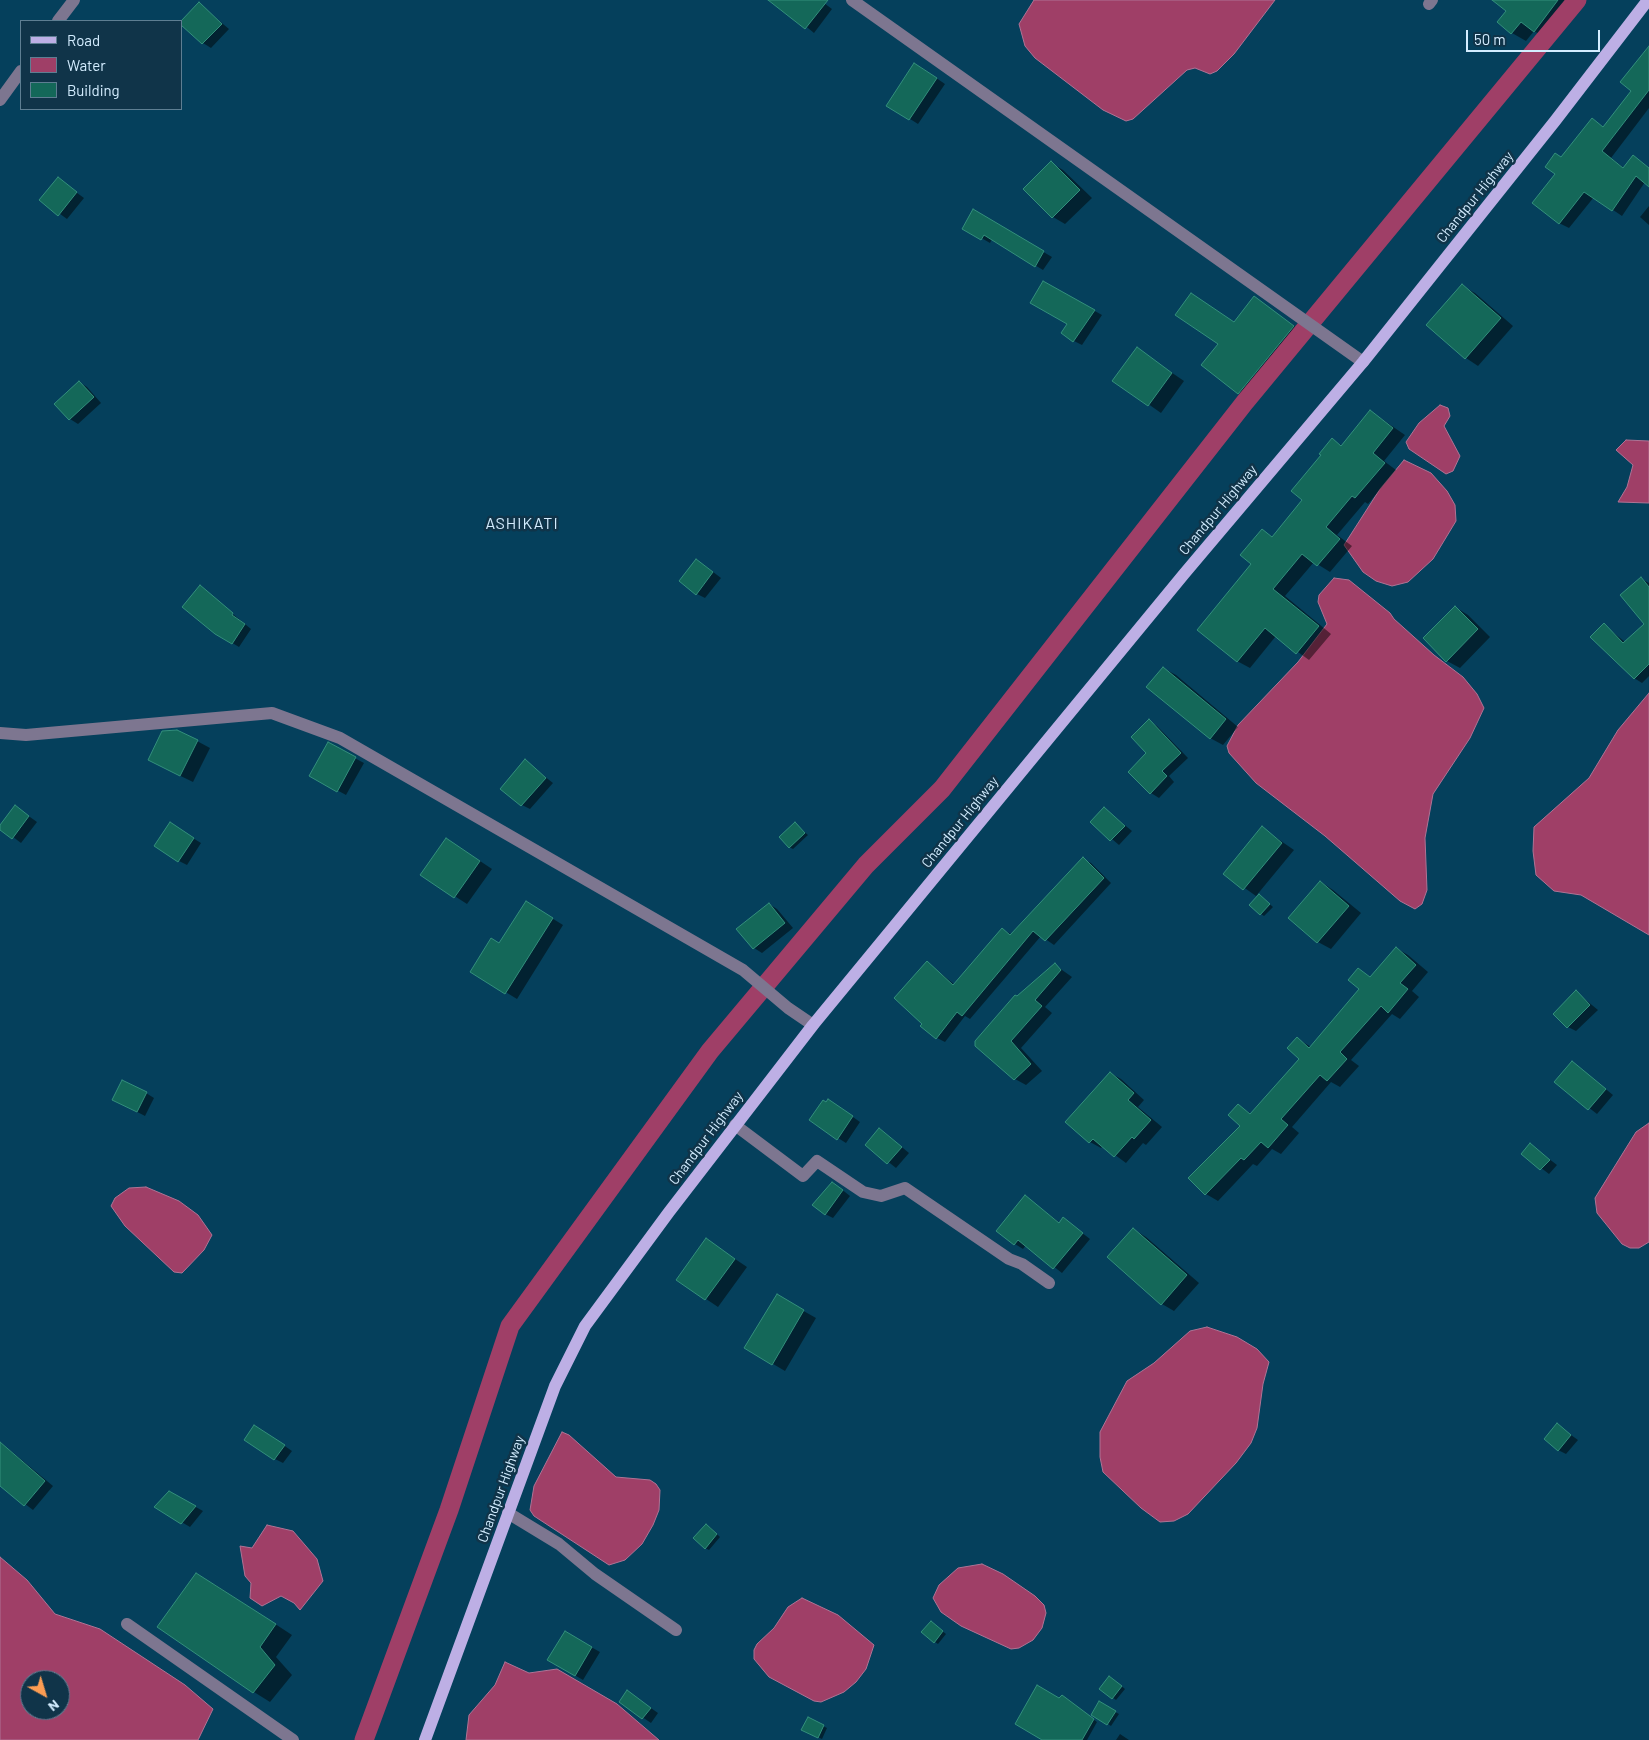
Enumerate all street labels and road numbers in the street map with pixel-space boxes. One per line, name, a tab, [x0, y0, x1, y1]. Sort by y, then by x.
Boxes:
street label: Chandpur Highway	[1433, 148, 1517, 246]
street label: Chandpur Highway	[1175, 462, 1261, 558]
street label: Chandpur Highway	[918, 773, 1002, 871]
street label: Chandpur Highway	[665, 1088, 747, 1188]
street label: Chandpur Highway	[474, 1433, 528, 1545]

